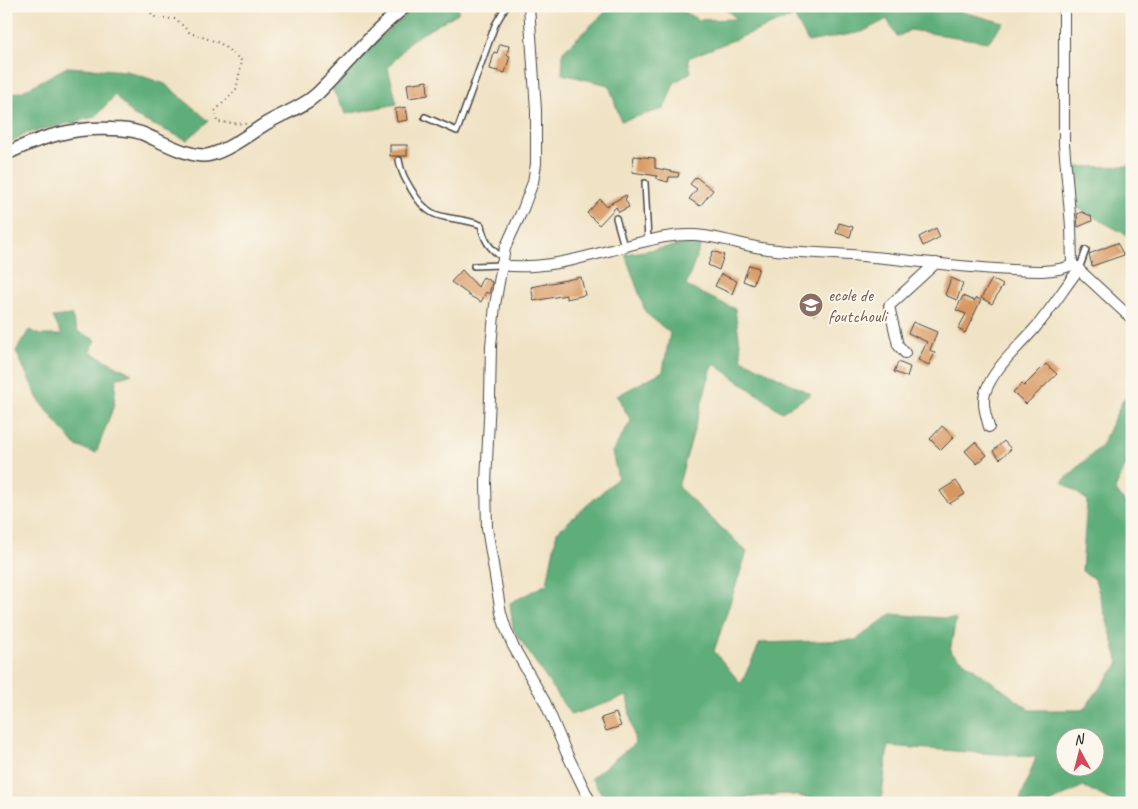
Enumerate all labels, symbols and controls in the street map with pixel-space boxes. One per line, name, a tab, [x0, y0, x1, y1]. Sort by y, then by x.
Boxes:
place label: ecole de foutchouli	[828, 284, 889, 327]
school or university icon: ecole de foutchouli	[798, 292, 824, 318]
north arrow	[1056, 726, 1106, 776]
text: N	[1073, 730, 1086, 749]

